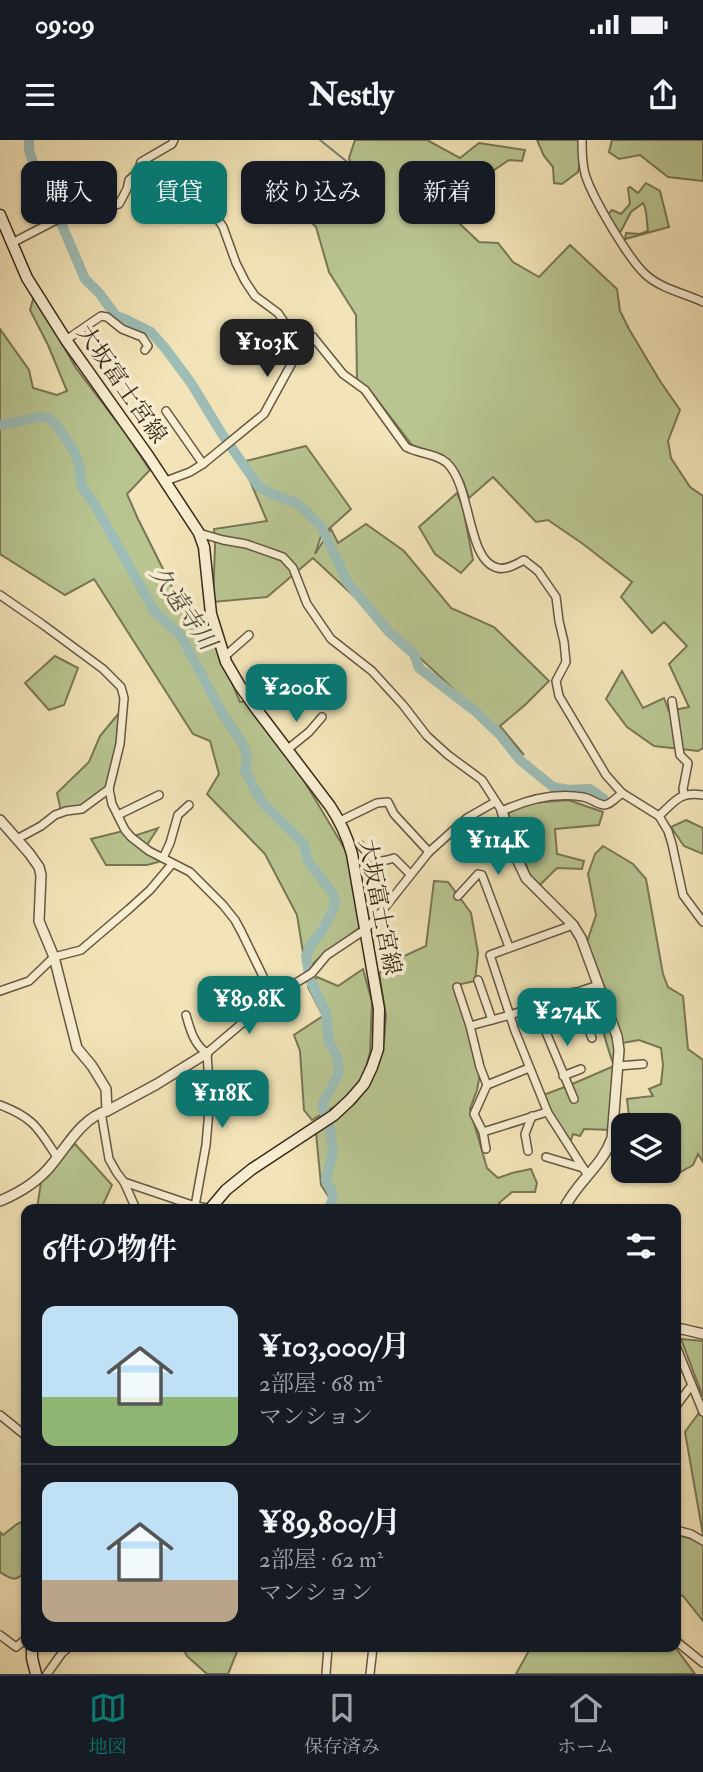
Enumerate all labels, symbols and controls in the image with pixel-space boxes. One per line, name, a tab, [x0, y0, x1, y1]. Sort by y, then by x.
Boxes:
text: 09:09	[35, 9, 95, 41]
text: Nestly	[309, 75, 394, 115]
icon: menu	[21, 76, 59, 114]
icon: share	[644, 76, 682, 114]
chip: 購入	[21, 161, 117, 224]
chip: 賃貸	[131, 161, 227, 224]
chip: 絞り込み	[241, 161, 385, 224]
chip: 新着	[399, 161, 495, 224]
street label: 大坂富士宮線	[71, 319, 173, 449]
pin: ¥103K	[218, 320, 316, 379]
text: ¥103K	[236, 327, 298, 356]
water label: 久遠寺川	[143, 560, 225, 659]
pin: ¥200K	[247, 664, 345, 724]
text: ¥200K	[262, 672, 330, 701]
pin: ¥114K	[449, 818, 547, 877]
text: ¥114K	[467, 825, 529, 854]
street label: 大坂富士宮線	[353, 837, 407, 977]
pin: ¥89.8K	[192, 976, 306, 1036]
text: ¥89.8K	[213, 984, 285, 1013]
pin: ¥274K	[518, 988, 616, 1048]
text: ¥274K	[533, 996, 601, 1025]
pin: ¥118K	[173, 1070, 271, 1130]
text: ¥118K	[192, 1078, 252, 1107]
map controls	[611, 1113, 681, 1183]
button: layers	[611, 1113, 681, 1183]
icon: filters	[622, 1227, 660, 1265]
text: 6件の物件	[42, 1231, 177, 1268]
text: ¥103,000/月	[259, 1328, 410, 1365]
icon: home	[98, 1334, 182, 1418]
text: 2部屋 · 68 m²	[259, 1369, 382, 1398]
text: マンション	[259, 1402, 373, 1431]
text: ¥89,800/月	[259, 1504, 401, 1541]
icon: home	[98, 1510, 182, 1594]
text: 2部屋 · 62 m²	[259, 1545, 383, 1574]
text: マンション	[259, 1578, 373, 1607]
tab: 地図	[89, 1689, 127, 1759]
tab: 保存済み	[304, 1689, 380, 1759]
tab: ホーム	[557, 1689, 614, 1759]

